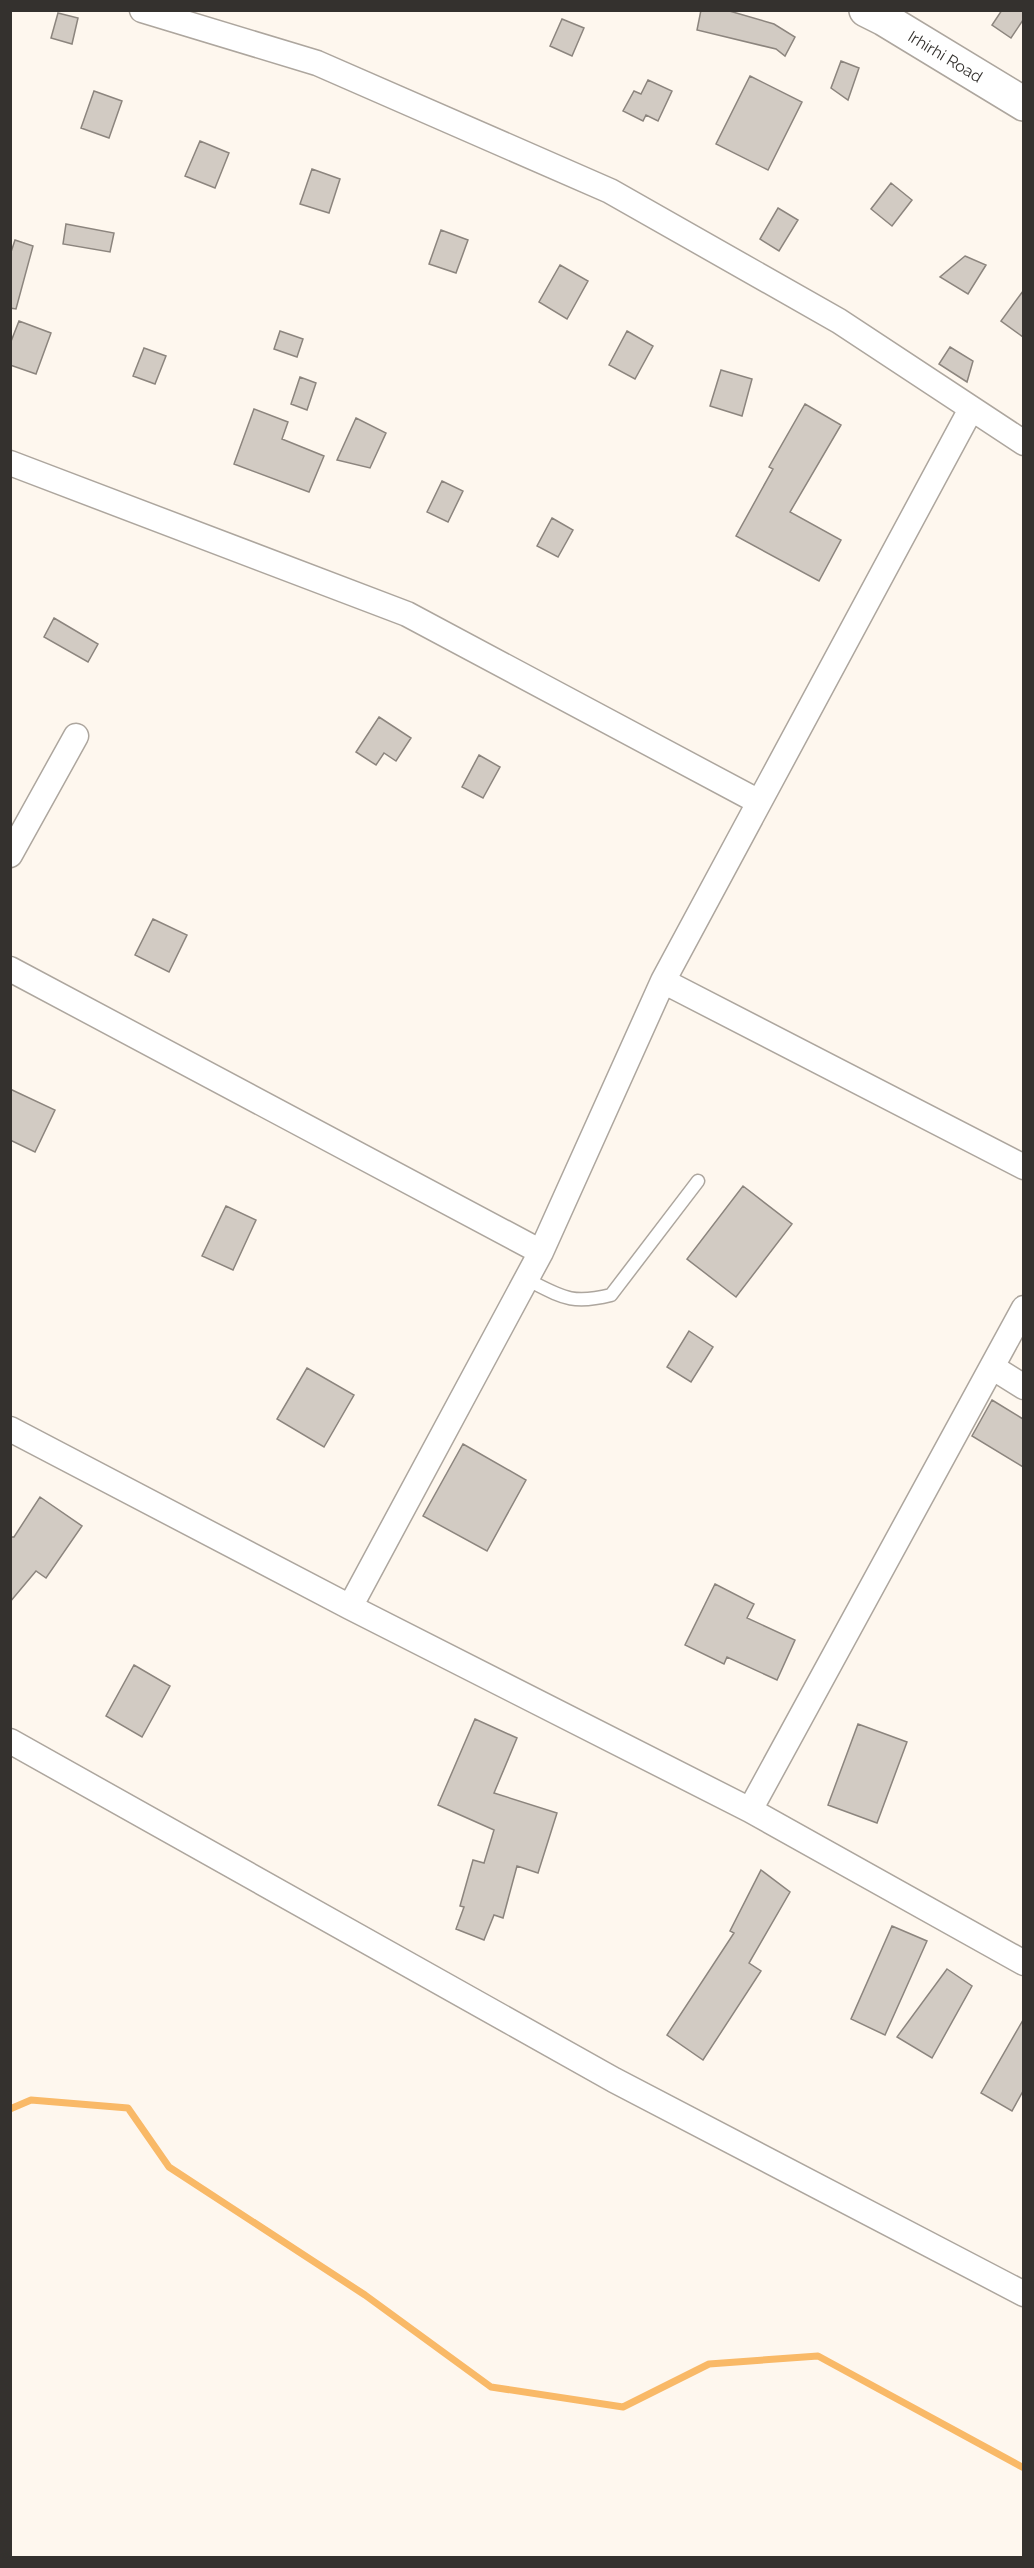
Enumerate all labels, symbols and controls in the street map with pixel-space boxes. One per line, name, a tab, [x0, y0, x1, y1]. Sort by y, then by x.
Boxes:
street label: Irhirhi Road	[905, 27, 986, 87]

